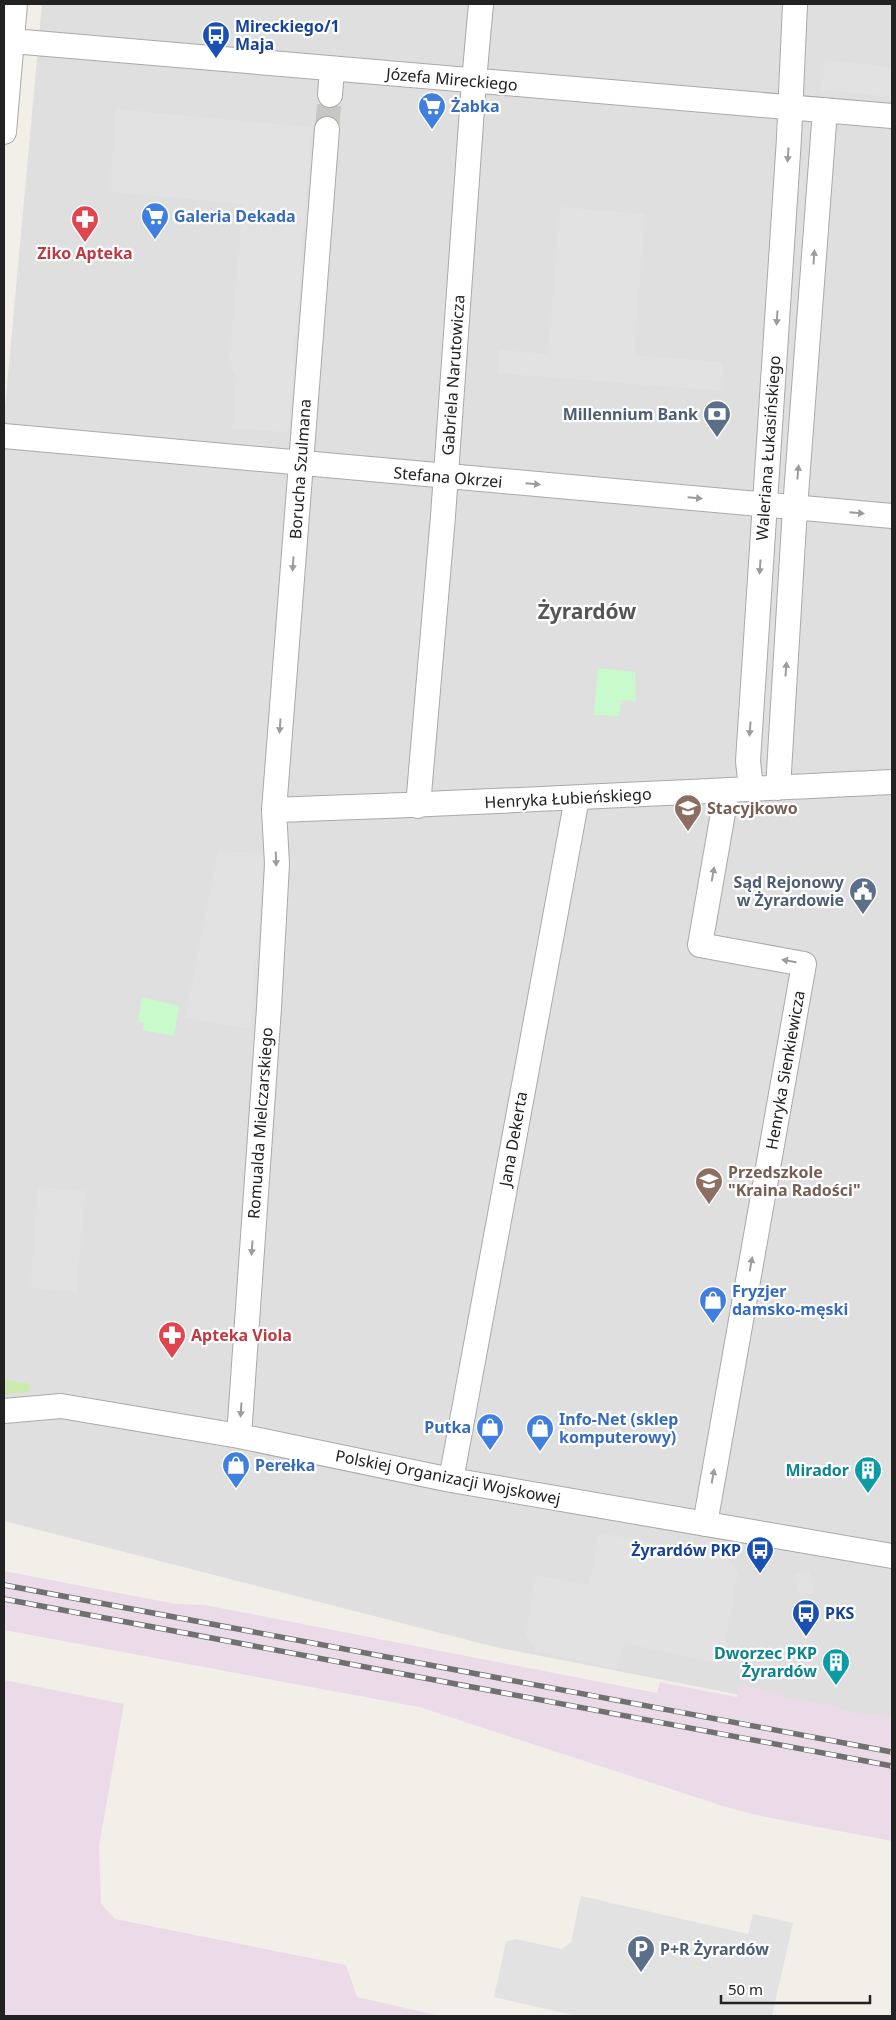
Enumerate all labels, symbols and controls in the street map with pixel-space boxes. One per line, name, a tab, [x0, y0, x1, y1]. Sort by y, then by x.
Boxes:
place label: Mireckiego/1 Maja	[235, 15, 340, 55]
bus stop icon: Mireckiego/1 Maja	[201, 20, 231, 59]
street label: Józefa Mireckiego	[383, 62, 519, 96]
supermarket icon: Żabka	[417, 91, 447, 130]
place label: Żabka	[451, 95, 499, 117]
one-way arrow	[784, 148, 792, 164]
supermarket icon: Galeria Dekada	[140, 201, 170, 240]
pharmacy icon: Ziko Apteka	[70, 204, 100, 243]
place label: Galeria Dekada	[174, 205, 296, 227]
place label: Ziko Apteka	[37, 242, 133, 264]
one-way arrow	[810, 249, 818, 265]
street label: Gabriela Narutowicza	[436, 294, 470, 456]
one-way arrow	[773, 310, 781, 326]
street label: Waleriana Łukasińskiego	[751, 355, 785, 541]
street label: Borucha Szulmana	[284, 398, 316, 540]
bank icon: Millennium Bank	[702, 399, 732, 438]
place label: Millennium Bank	[563, 403, 698, 425]
street label: Stefana Okrzei	[393, 461, 503, 493]
one-way arrow	[795, 464, 803, 480]
one-way arrow	[525, 480, 541, 488]
one-way arrow	[687, 495, 703, 503]
one-way arrow	[849, 509, 865, 517]
one-way arrow	[288, 556, 296, 572]
one-way arrow	[756, 559, 764, 575]
district label: Żyrardów	[538, 597, 636, 625]
one-way arrow	[782, 661, 790, 677]
one-way arrow	[276, 718, 284, 734]
one-way arrow	[745, 721, 753, 737]
street label: Henryka Łubieńskiego	[484, 783, 652, 813]
school or university icon: Stacyjkowo	[673, 793, 703, 832]
place label: Stacyjkowo	[707, 797, 798, 819]
one-way arrow	[272, 851, 280, 867]
one-way arrow	[709, 865, 717, 881]
place label: Sąd Rejonowy w Żyrardowie	[734, 871, 845, 911]
public building icon: Sąd Rejonowy w Żyrardowie	[848, 876, 878, 915]
one-way arrow	[782, 957, 797, 965]
street label: Henryka Sienkiewicza	[760, 989, 810, 1151]
street label: Romualda Mielczarskiego	[242, 1026, 278, 1220]
street label: Jana Dekerta	[493, 1090, 532, 1190]
place label: Przedszkole "Kraina Radości"	[728, 1161, 861, 1201]
school or university icon: Przedszkole "Kraina Radości"	[694, 1166, 724, 1205]
one-way arrow	[247, 1241, 255, 1257]
one-way arrow	[747, 1256, 755, 1272]
place label: Fryzjer damsko-męski	[732, 1280, 848, 1320]
shop icon: Fryzjer damsko-męski	[698, 1285, 728, 1324]
pharmacy icon: Apteka Viola	[157, 1320, 187, 1359]
place label: Apteka Viola	[191, 1324, 292, 1346]
one-way arrow	[236, 1403, 244, 1419]
place label: Info-Net (sklep komputerowy)	[559, 1408, 678, 1448]
shop icon: Putka	[475, 1412, 505, 1451]
shop icon: Info-Net (sklep komputerowy)	[525, 1413, 555, 1452]
place label: Putka	[424, 1416, 471, 1438]
street label: Polskiej Organizacji Wojskowej	[333, 1444, 563, 1510]
shop icon: Perełka	[221, 1450, 251, 1489]
place label: Perełka	[255, 1454, 315, 1476]
building icon: Mirador	[853, 1455, 883, 1494]
place label: Mirador	[785, 1459, 849, 1481]
one-way arrow	[709, 1467, 717, 1483]
bus stop icon: Żyrardów PKP	[745, 1535, 775, 1574]
place label: Żyrardów PKP	[631, 1539, 741, 1561]
bus stop icon: PKS	[791, 1598, 821, 1637]
place label: PKS	[825, 1602, 855, 1624]
place label: Dworzec PKP Żyrardów	[714, 1642, 817, 1682]
building icon: Dworzec PKP Żyrardów	[821, 1647, 851, 1686]
parking icon: P+R Żyrardów	[626, 1934, 656, 1973]
place label: P+R Żyrardów	[660, 1938, 769, 1960]
scale bar	[721, 1972, 870, 2004]
text: 50 m	[728, 1979, 763, 1999]

